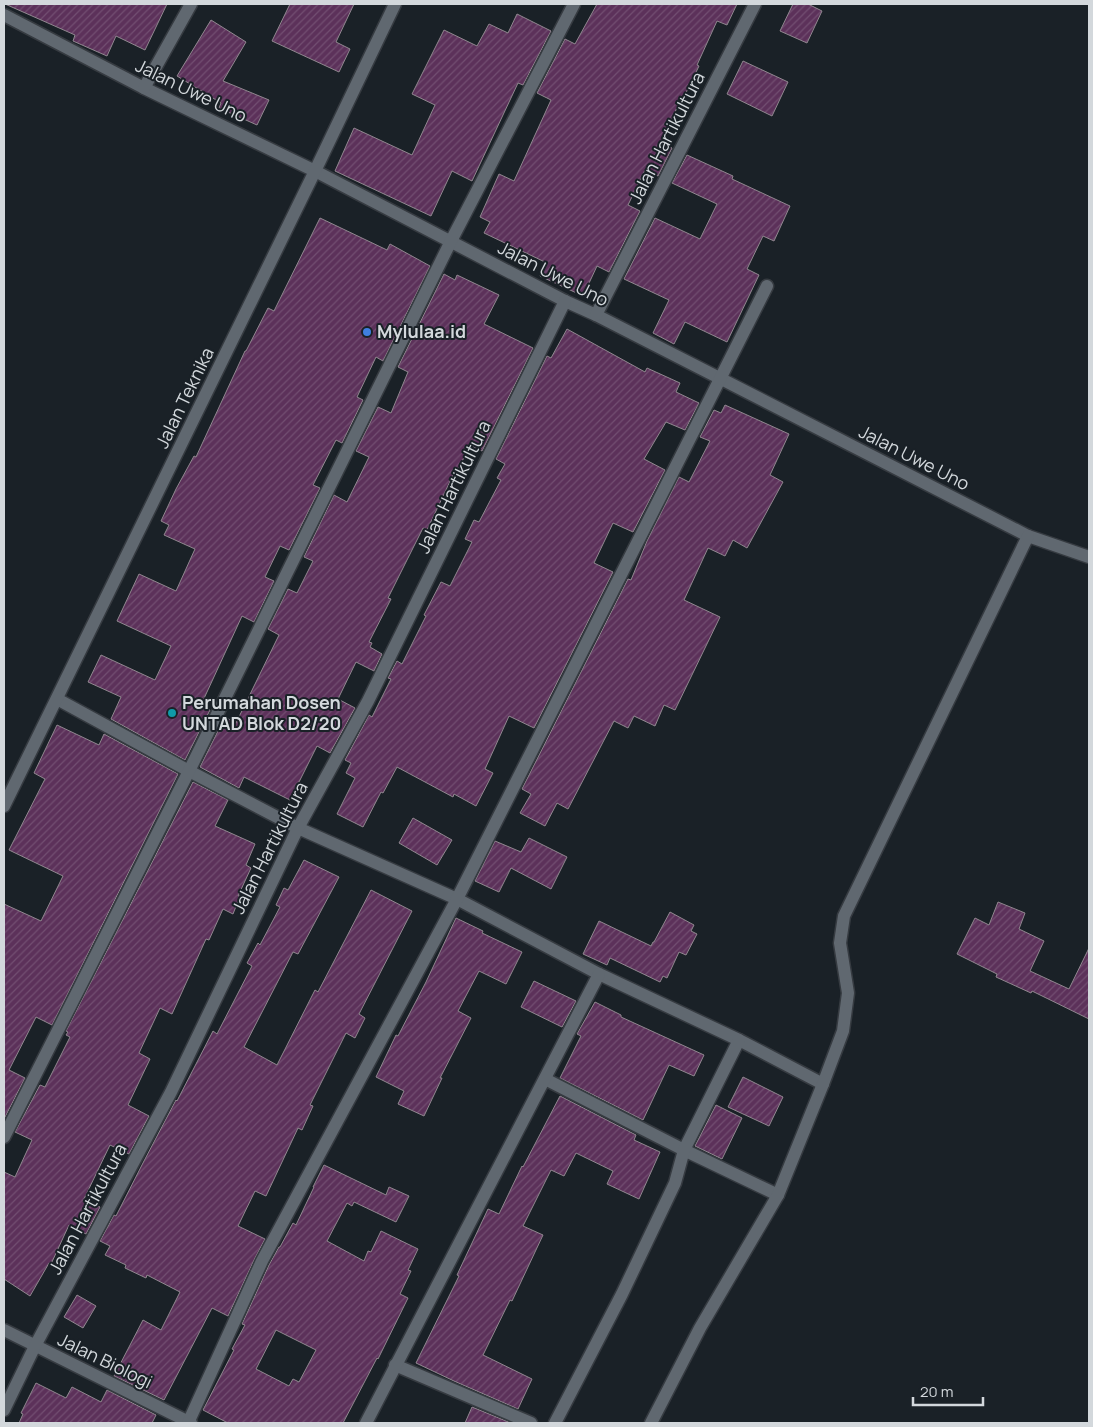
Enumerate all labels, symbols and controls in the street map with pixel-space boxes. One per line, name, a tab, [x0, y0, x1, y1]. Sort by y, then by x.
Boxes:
street label: Jalan Uwe Uno	[132, 53, 251, 127]
street label: Jalan Hartikultura	[623, 68, 710, 208]
street label: Jalan Uwe Uno	[494, 235, 613, 311]
place label: Mylulaa.id	[377, 319, 466, 343]
marker: Mylulaa.id	[361, 326, 373, 338]
street label: Jalan Teknika	[149, 343, 219, 452]
street label: Jalan Hartikultura	[411, 416, 496, 557]
street label: Jalan Uwe Uno	[855, 419, 974, 495]
place label: Perumahan Dosen UNTAD Blok D2/20	[182, 690, 341, 735]
marker: Perumahan Dosen UNTAD Blok D2/20	[166, 707, 178, 719]
street label: Jalan Hartikultura	[226, 778, 313, 918]
street label: Jalan Hartikultura	[43, 1139, 132, 1278]
street label: Jalan Biologi	[54, 1327, 157, 1393]
scale bar	[913, 1374, 983, 1406]
text: 20 m	[920, 1381, 953, 1402]

